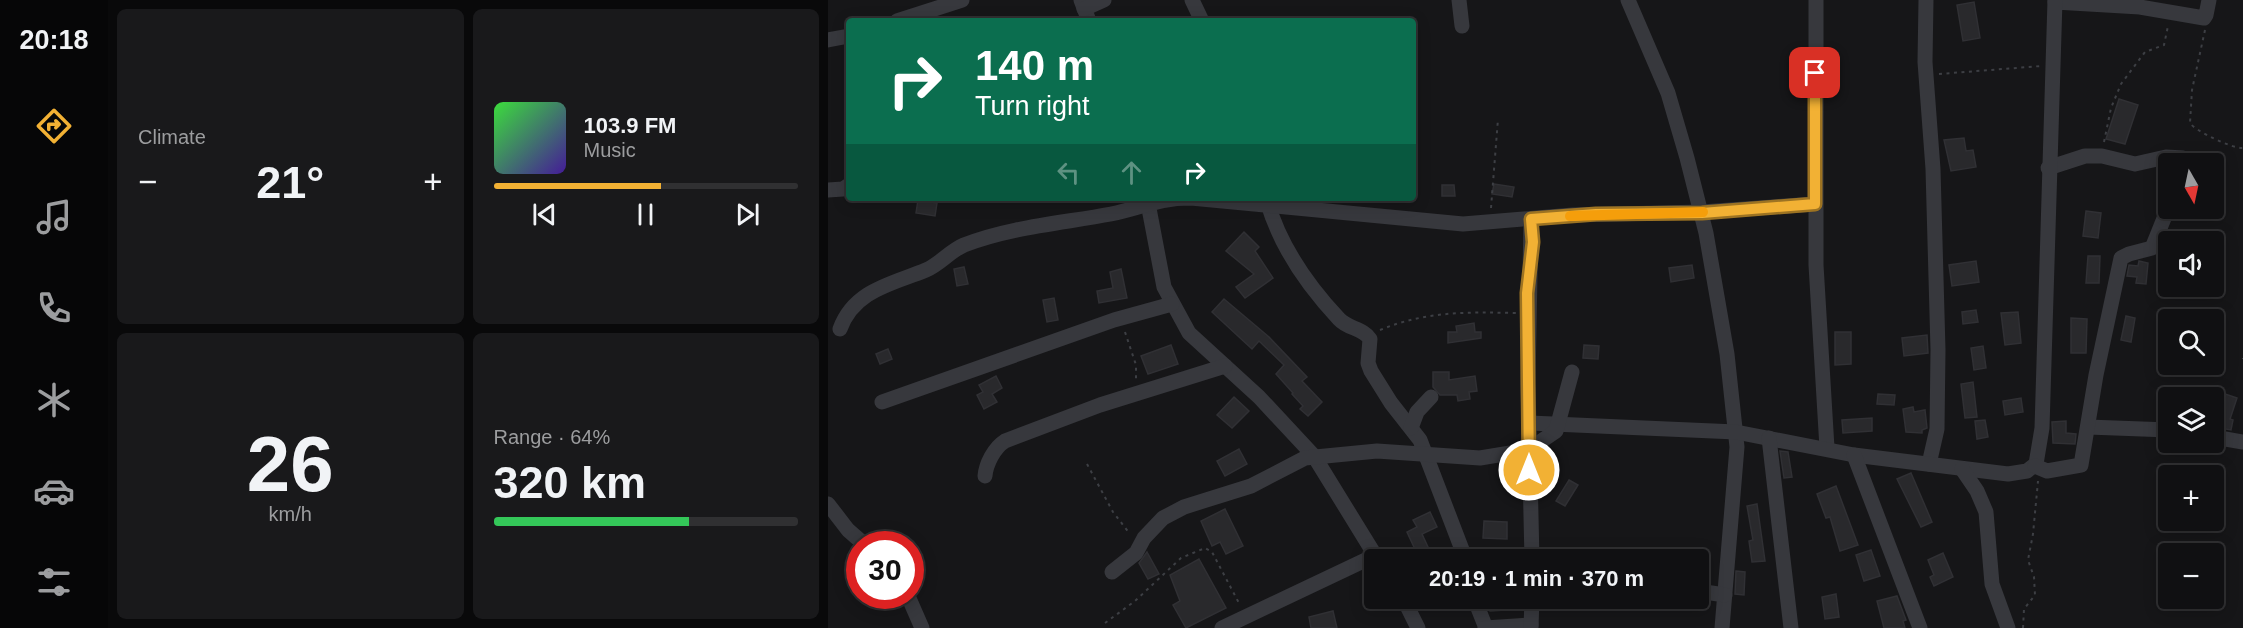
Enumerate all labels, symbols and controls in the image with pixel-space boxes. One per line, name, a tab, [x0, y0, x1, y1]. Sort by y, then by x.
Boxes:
text: 20:18	[19, 25, 89, 55]
icon: right	[876, 42, 954, 120]
text: 140 m	[975, 42, 1094, 89]
pin	[1789, 47, 1840, 98]
icon: arrive	[1798, 56, 1831, 89]
text: Turn right	[975, 91, 1090, 121]
icon: directions	[33, 105, 75, 147]
text: 103.9 FM	[584, 113, 676, 138]
text: Climate	[138, 126, 206, 148]
text: Music	[584, 139, 636, 161]
north arrow	[2158, 153, 2224, 219]
map controls	[2158, 153, 2224, 609]
icon: left	[1052, 156, 1085, 189]
icon: ahead	[1115, 156, 1148, 189]
icon: right	[1178, 156, 1211, 189]
text: 21°	[256, 157, 324, 208]
text: −	[138, 163, 157, 200]
text: +	[423, 163, 443, 200]
icon: music	[33, 196, 75, 238]
icon: previous	[528, 198, 561, 231]
icon: pause	[629, 198, 662, 231]
icon: next	[731, 198, 764, 231]
button: sound	[2158, 231, 2224, 297]
icon: phone	[33, 287, 75, 329]
button: search	[2158, 309, 2224, 375]
icon: climate	[33, 379, 75, 421]
button: layers	[2158, 387, 2224, 453]
text: 26	[247, 420, 334, 508]
text: Range · 64%	[494, 426, 610, 448]
position arrow	[1497, 438, 1561, 502]
text: 320 km	[494, 457, 646, 508]
button: +	[2158, 465, 2224, 531]
icon: car	[33, 470, 75, 512]
text: km/h	[269, 503, 312, 525]
speed limit sign: 30	[846, 531, 924, 609]
button: −	[2158, 543, 2224, 609]
icon: filters	[33, 561, 75, 603]
text: 20:19 · 1 min · 370 m	[1429, 566, 1644, 591]

